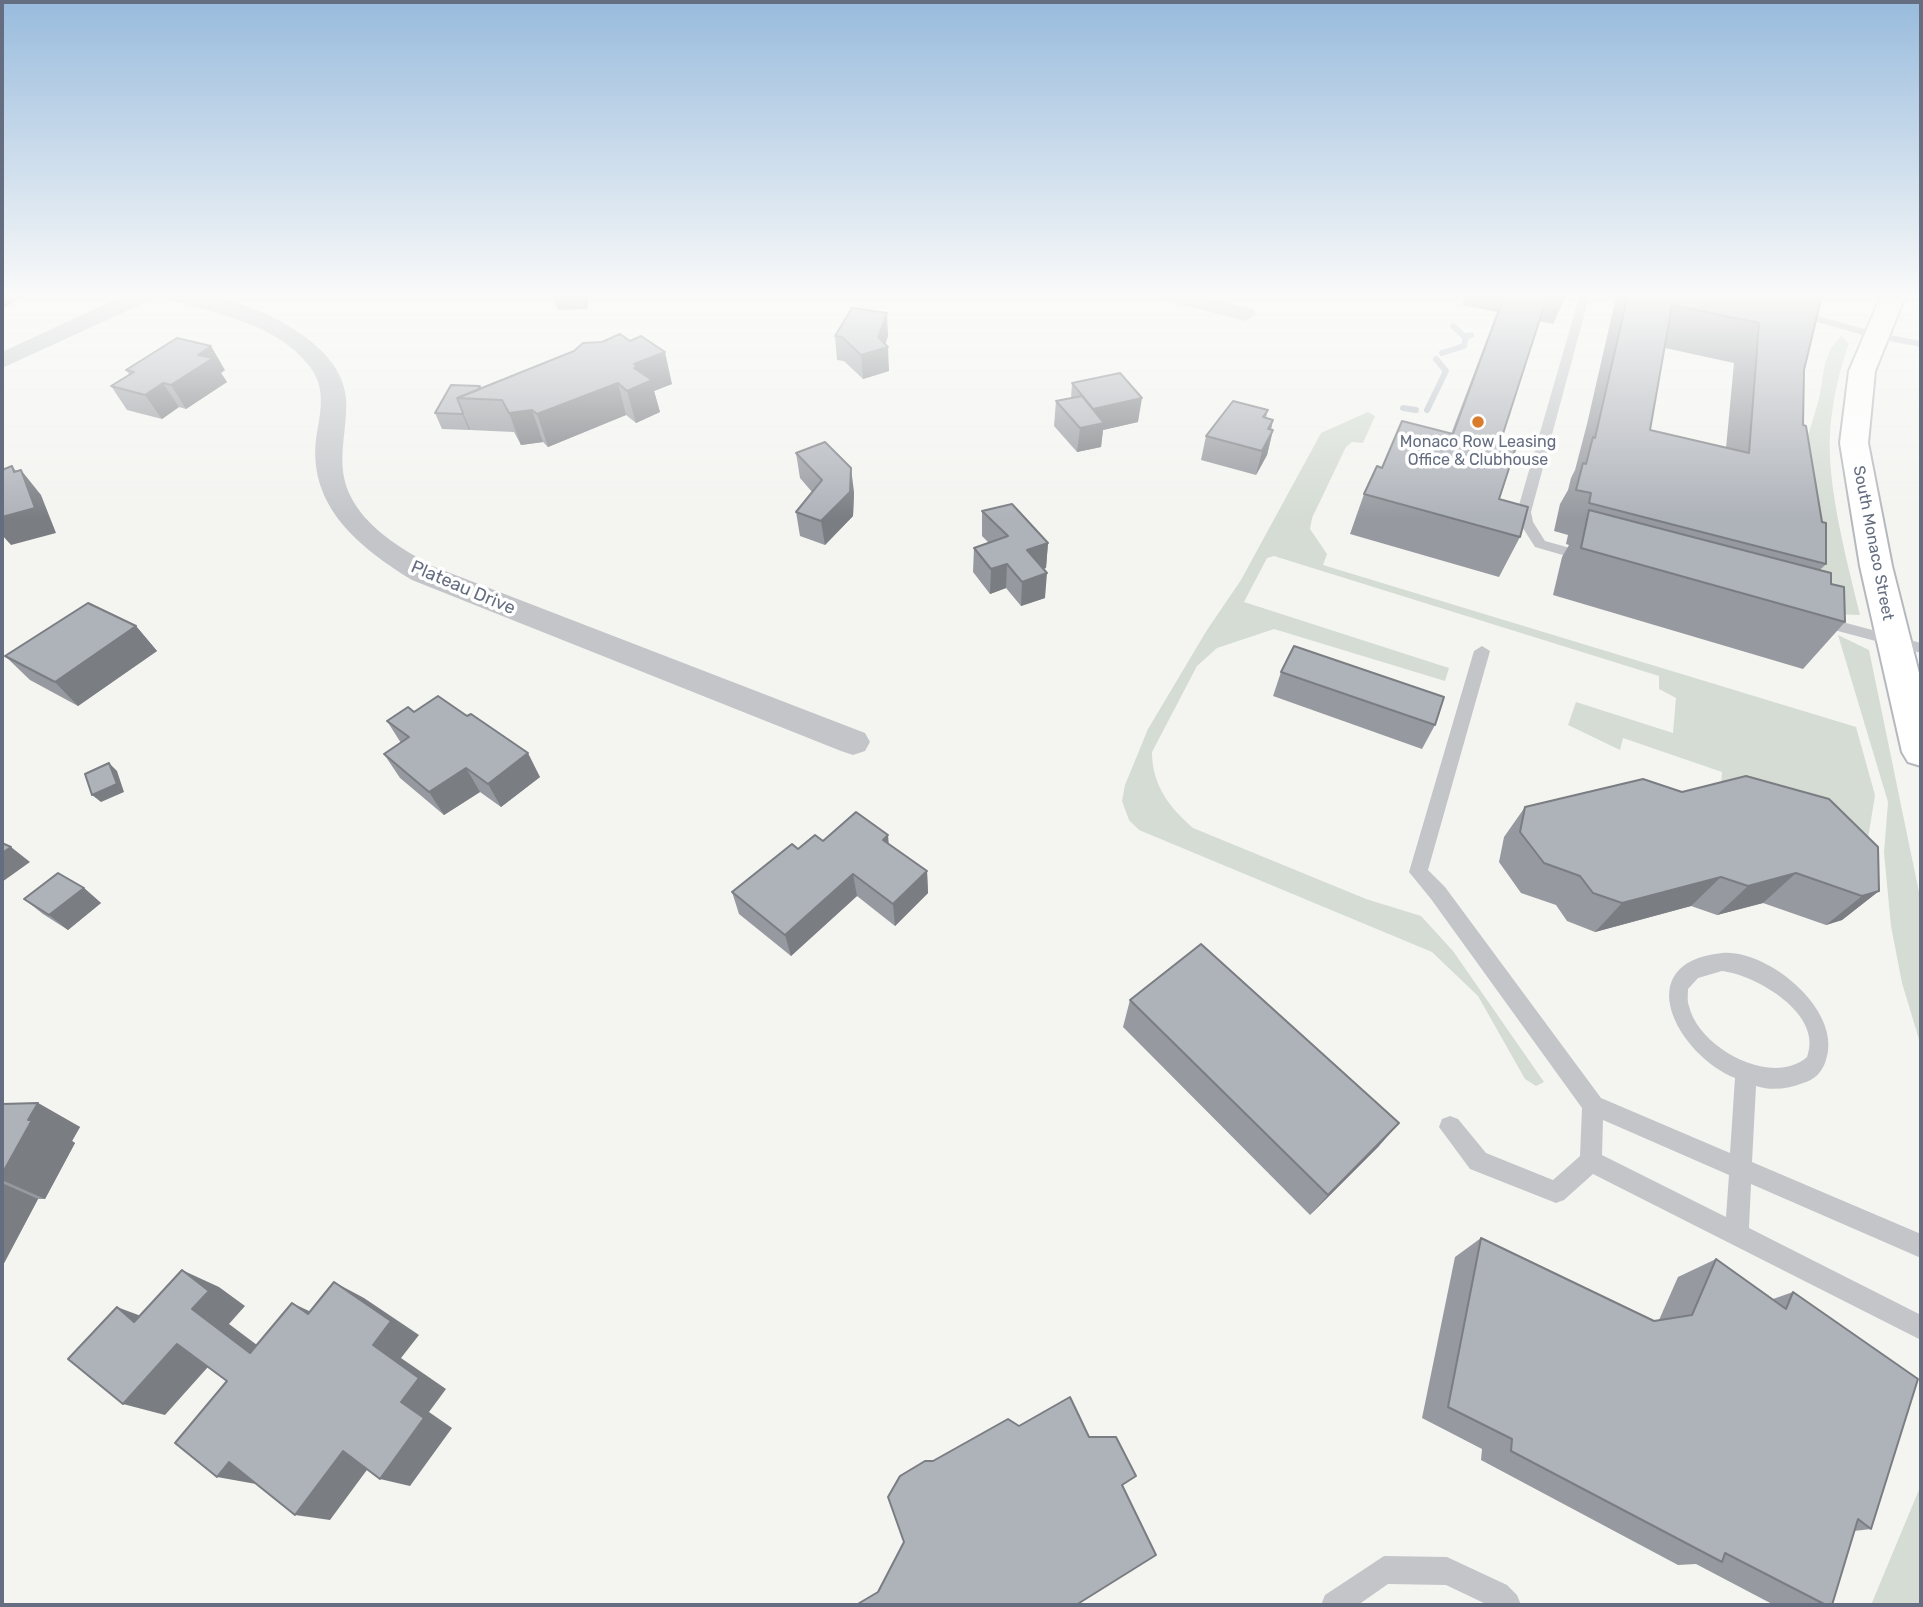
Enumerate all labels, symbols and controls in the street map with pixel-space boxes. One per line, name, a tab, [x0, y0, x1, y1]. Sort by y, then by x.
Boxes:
marker: Monaco Row Leasing Office & Clubhouse	[1470, 414, 1486, 430]
place label: Monaco Row Leasing Office & Clubhouse	[1400, 432, 1556, 470]
street label: South Monaco Street	[1849, 464, 1897, 622]
street label: Plateau Drive	[408, 556, 518, 620]

